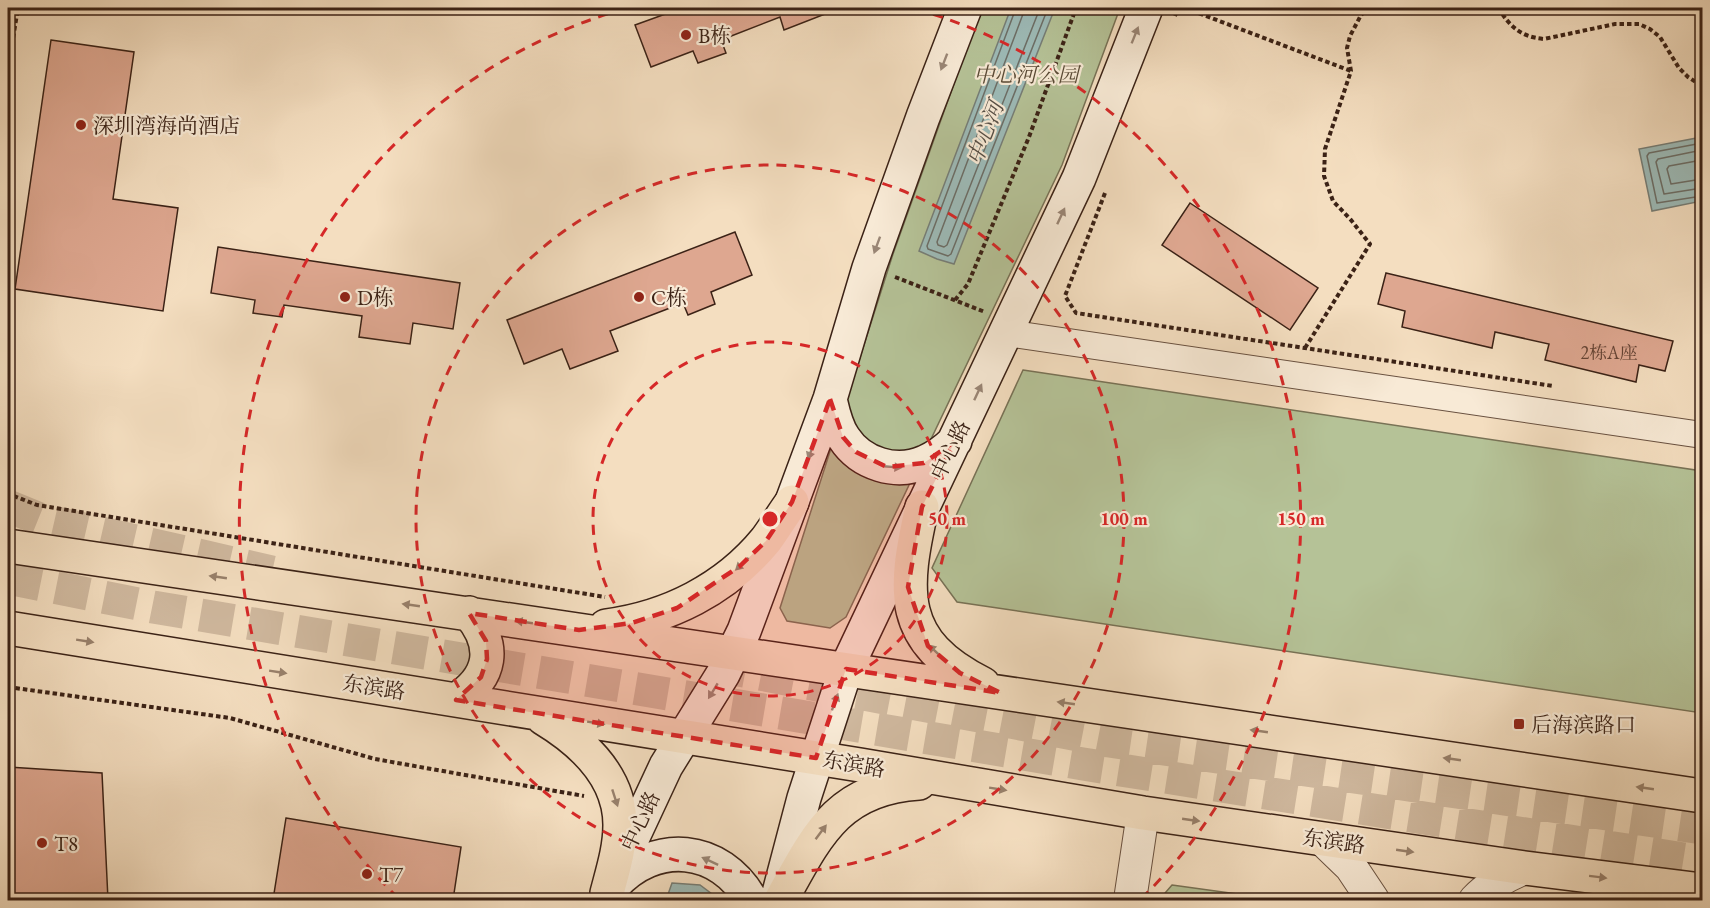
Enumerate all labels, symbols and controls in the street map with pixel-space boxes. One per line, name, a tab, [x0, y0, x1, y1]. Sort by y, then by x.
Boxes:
place label: B栋	[698, 22, 731, 49]
one-way arrow	[1130, 26, 1140, 44]
marker: B栋	[679, 28, 693, 42]
one-way arrow	[939, 53, 948, 71]
park label: 中心河公园	[974, 61, 1081, 88]
water label: 中心河	[960, 93, 1012, 169]
place label: 深圳湾海尚酒店	[93, 112, 240, 139]
marker: 深圳湾海尚酒店	[74, 118, 88, 132]
one-way arrow	[1057, 207, 1066, 224]
one-way arrow	[871, 236, 881, 254]
place label: D栋	[357, 284, 394, 311]
place label: C栋	[651, 284, 687, 311]
marker: D栋	[338, 290, 352, 304]
marker: C栋	[632, 290, 646, 304]
house number: 2栋A座	[1580, 341, 1638, 364]
one-way arrow	[974, 384, 983, 401]
street label: 中心路	[924, 416, 976, 484]
one-way arrow	[805, 442, 815, 460]
one-way arrow	[883, 462, 902, 472]
text: 50 m	[928, 507, 966, 530]
text: 100 m	[1100, 507, 1148, 530]
text: 150 m	[1277, 507, 1325, 530]
centre of rings	[760, 509, 780, 529]
one-way arrow	[736, 556, 750, 570]
one-way arrow	[208, 572, 227, 581]
one-way arrow	[401, 600, 420, 609]
one-way arrow	[514, 617, 533, 626]
one-way arrow	[76, 637, 95, 646]
one-way arrow	[928, 644, 942, 658]
one-way arrow	[269, 668, 288, 677]
street label: 东滨路	[341, 669, 407, 705]
one-way arrow	[707, 683, 718, 699]
one-way arrow	[830, 693, 840, 711]
one-way arrow	[1056, 698, 1075, 707]
place label: 后海滨路口	[1531, 711, 1636, 738]
marker: 后海滨路口	[1512, 717, 1526, 731]
one-way arrow	[587, 718, 606, 727]
one-way arrow	[1249, 727, 1268, 736]
street label: 东滨路	[821, 745, 887, 783]
one-way arrow	[1442, 755, 1461, 764]
one-way arrow	[1635, 783, 1654, 792]
one-way arrow	[989, 785, 1008, 794]
street label: 中心路	[614, 787, 666, 855]
one-way arrow	[611, 789, 620, 807]
one-way arrow	[1181, 816, 1200, 825]
street label: 东滨路	[1301, 823, 1367, 859]
one-way arrow	[815, 825, 827, 841]
place label: T8	[54, 830, 78, 857]
marker: T8	[35, 836, 49, 850]
one-way arrow	[1395, 847, 1414, 856]
one-way arrow	[701, 856, 718, 865]
place label: T7	[379, 861, 404, 888]
marker: T7	[360, 867, 374, 881]
one-way arrow	[1588, 873, 1607, 882]

